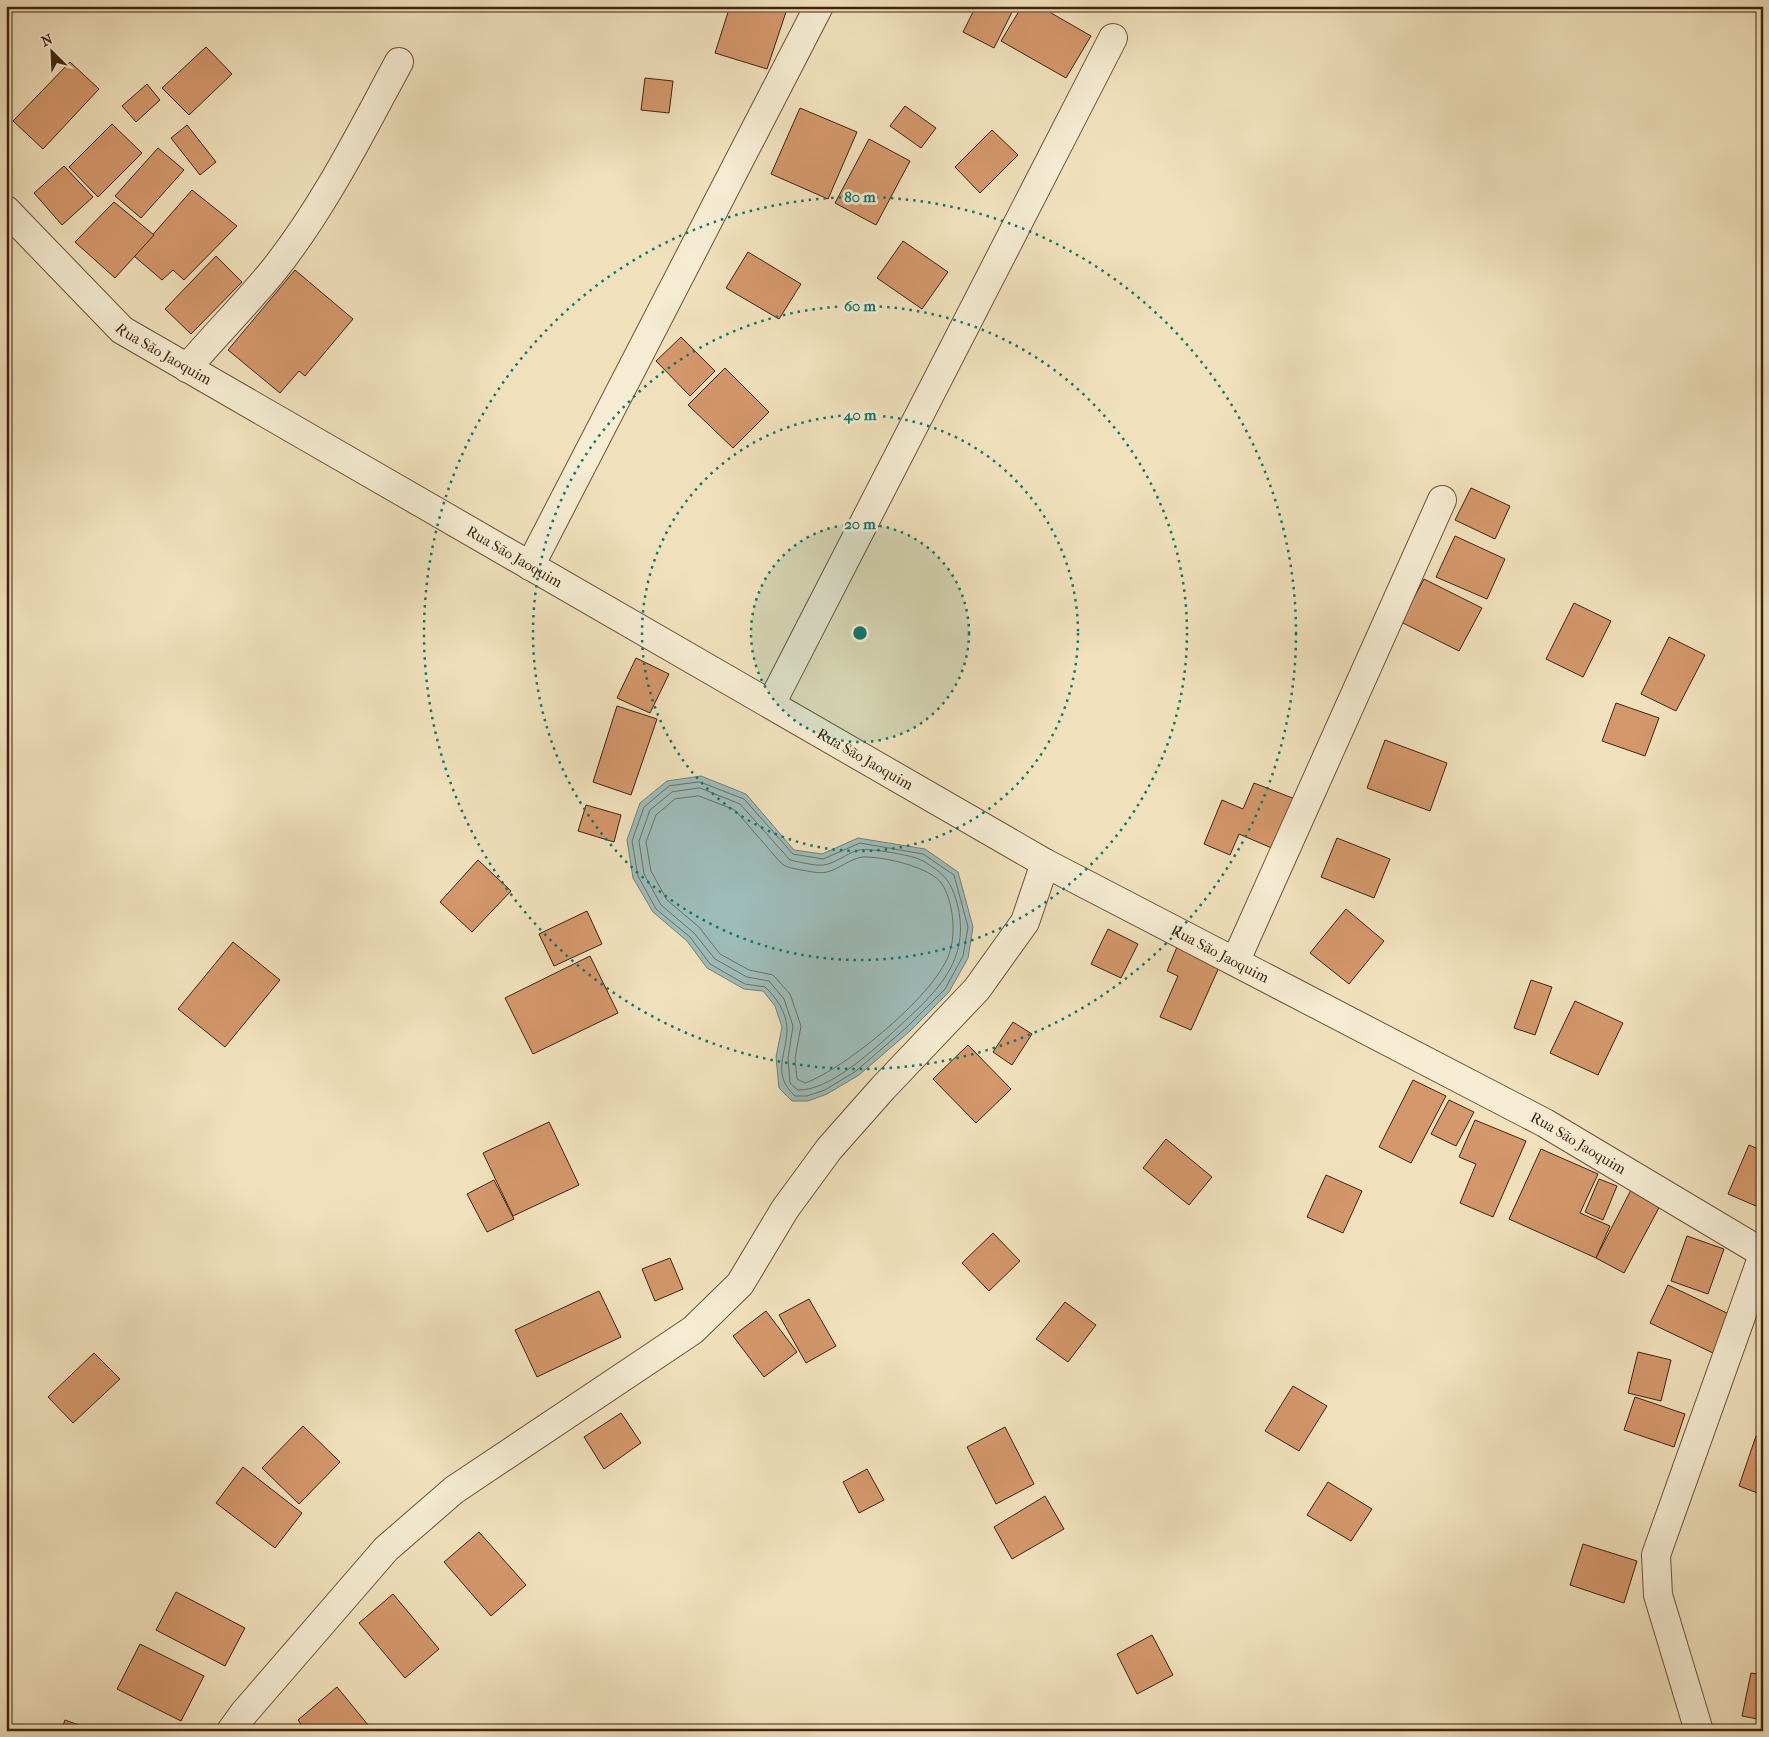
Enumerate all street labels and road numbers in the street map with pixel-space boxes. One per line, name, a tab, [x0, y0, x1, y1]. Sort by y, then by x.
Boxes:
street label: Rua São Jaoquim	[111, 320, 215, 389]
street label: Rua São Jaoquim	[463, 522, 566, 592]
street label: Rua São Jaoquim	[814, 724, 917, 794]
street label: Rua São Jaoquim	[1168, 921, 1273, 987]
street label: Rua São Jaoquim	[1527, 1108, 1630, 1178]

